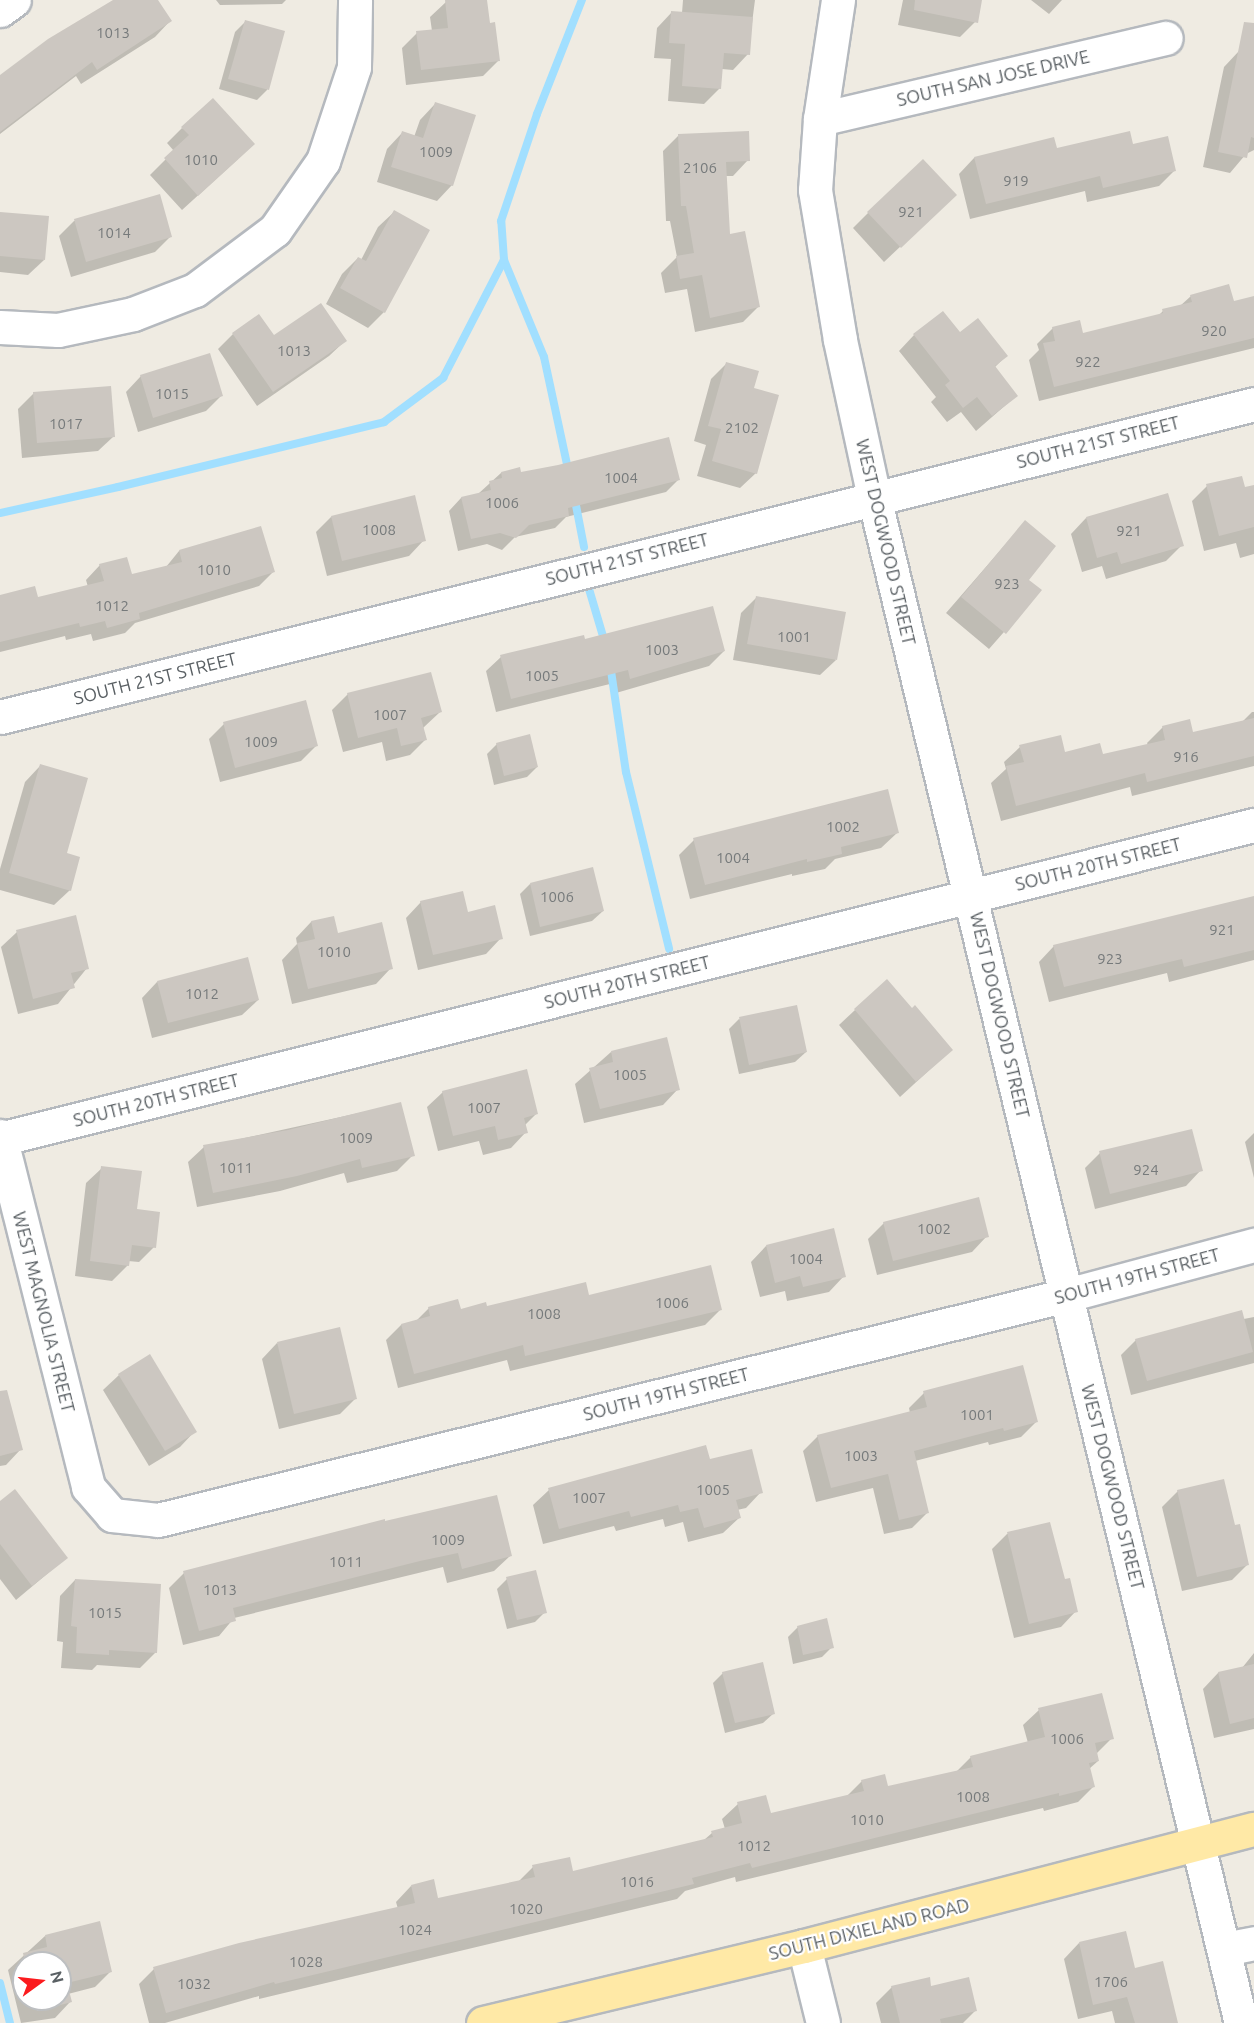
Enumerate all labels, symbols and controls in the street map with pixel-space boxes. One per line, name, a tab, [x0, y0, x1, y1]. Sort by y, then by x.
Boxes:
house number: 1013	[96, 24, 130, 42]
street label: SOUTH SAN JOSE DRIVE	[895, 45, 1091, 111]
house number: 1009	[419, 143, 453, 161]
house number: 1010	[184, 151, 218, 169]
house number: 2106	[683, 159, 717, 177]
house number: 919	[1003, 172, 1029, 190]
house number: 921	[898, 203, 924, 221]
house number: 1014	[97, 224, 131, 242]
house number: 920	[1201, 322, 1227, 340]
house number: 1013	[277, 342, 311, 360]
house number: 922	[1075, 353, 1101, 371]
house number: 1015	[155, 385, 189, 403]
street label: SOUTH 21ST STREET	[1014, 411, 1182, 473]
house number: 1017	[49, 415, 83, 433]
house number: 2102	[725, 419, 759, 437]
street label: WEST DOGWOOD STREET	[852, 437, 920, 647]
house number: 1004	[604, 469, 638, 487]
house number: 1006	[485, 494, 519, 512]
house number: 1008	[362, 521, 396, 539]
house number: 921	[1116, 522, 1142, 540]
street label: SOUTH 21ST STREET	[543, 528, 711, 590]
house number: 1010	[197, 561, 231, 579]
house number: 923	[994, 575, 1020, 593]
house number: 1012	[95, 597, 129, 615]
house number: 1001	[777, 628, 811, 646]
house number: 1003	[645, 641, 679, 659]
street label: SOUTH 21ST STREET	[71, 647, 239, 709]
house number: 1005	[525, 667, 559, 685]
house number: 1007	[373, 706, 407, 724]
house number: 1009	[244, 733, 278, 751]
house number: 916	[1173, 748, 1199, 766]
house number: 1002	[826, 818, 860, 836]
street label: SOUTH 20TH STREET	[1013, 833, 1183, 895]
house number: 1004	[716, 849, 750, 867]
house number: 1006	[540, 888, 574, 906]
street label: WEST DOGWOOD STREET	[966, 910, 1034, 1120]
house number: 921	[1209, 921, 1235, 939]
house number: 1010	[317, 943, 351, 961]
house number: 923	[1097, 950, 1123, 968]
street label: SOUTH 20TH STREET	[542, 951, 712, 1013]
house number: 1012	[185, 985, 219, 1003]
house number: 1005	[613, 1066, 647, 1084]
street label: SOUTH 20TH STREET	[71, 1069, 241, 1131]
house number: 1007	[467, 1099, 501, 1117]
house number: 1009	[339, 1129, 373, 1147]
house number: 1011	[219, 1159, 253, 1177]
house number: 924	[1133, 1161, 1159, 1179]
street label: WEST MAGNOLIA STREET	[9, 1209, 79, 1415]
house number: 1002	[917, 1220, 951, 1238]
street label: SOUTH 19TH STREET	[1052, 1244, 1222, 1308]
house number: 1004	[789, 1250, 823, 1268]
house number: 1006	[655, 1294, 689, 1312]
house number: 1008	[527, 1305, 561, 1323]
street label: SOUTH 19TH STREET	[581, 1363, 751, 1425]
street label: WEST DOGWOOD STREET	[1077, 1382, 1149, 1592]
house number: 1001	[960, 1406, 994, 1424]
house number: 1003	[844, 1447, 878, 1465]
house number: 1005	[696, 1481, 730, 1499]
house number: 1007	[572, 1489, 606, 1507]
house number: 1009	[431, 1531, 465, 1549]
house number: 1011	[329, 1553, 363, 1571]
house number: 1013	[203, 1581, 237, 1599]
house number: 1015	[88, 1604, 122, 1622]
house number: 1006	[1050, 1730, 1084, 1748]
house number: 1008	[956, 1788, 990, 1806]
house number: 1010	[850, 1811, 884, 1829]
house number: 1012	[737, 1837, 771, 1855]
house number: 1016	[620, 1873, 654, 1891]
street label: SOUTH DIXIELAND ROAD	[766, 1894, 972, 1964]
house number: 1020	[509, 1900, 543, 1918]
house number: 1024	[398, 1921, 432, 1939]
north arrow	[12, 1951, 72, 2011]
house number: 1028	[289, 1953, 323, 1971]
text: N	[47, 1969, 68, 1985]
house number: 1706	[1094, 1973, 1128, 1991]
house number: 1032	[177, 1975, 211, 1993]

